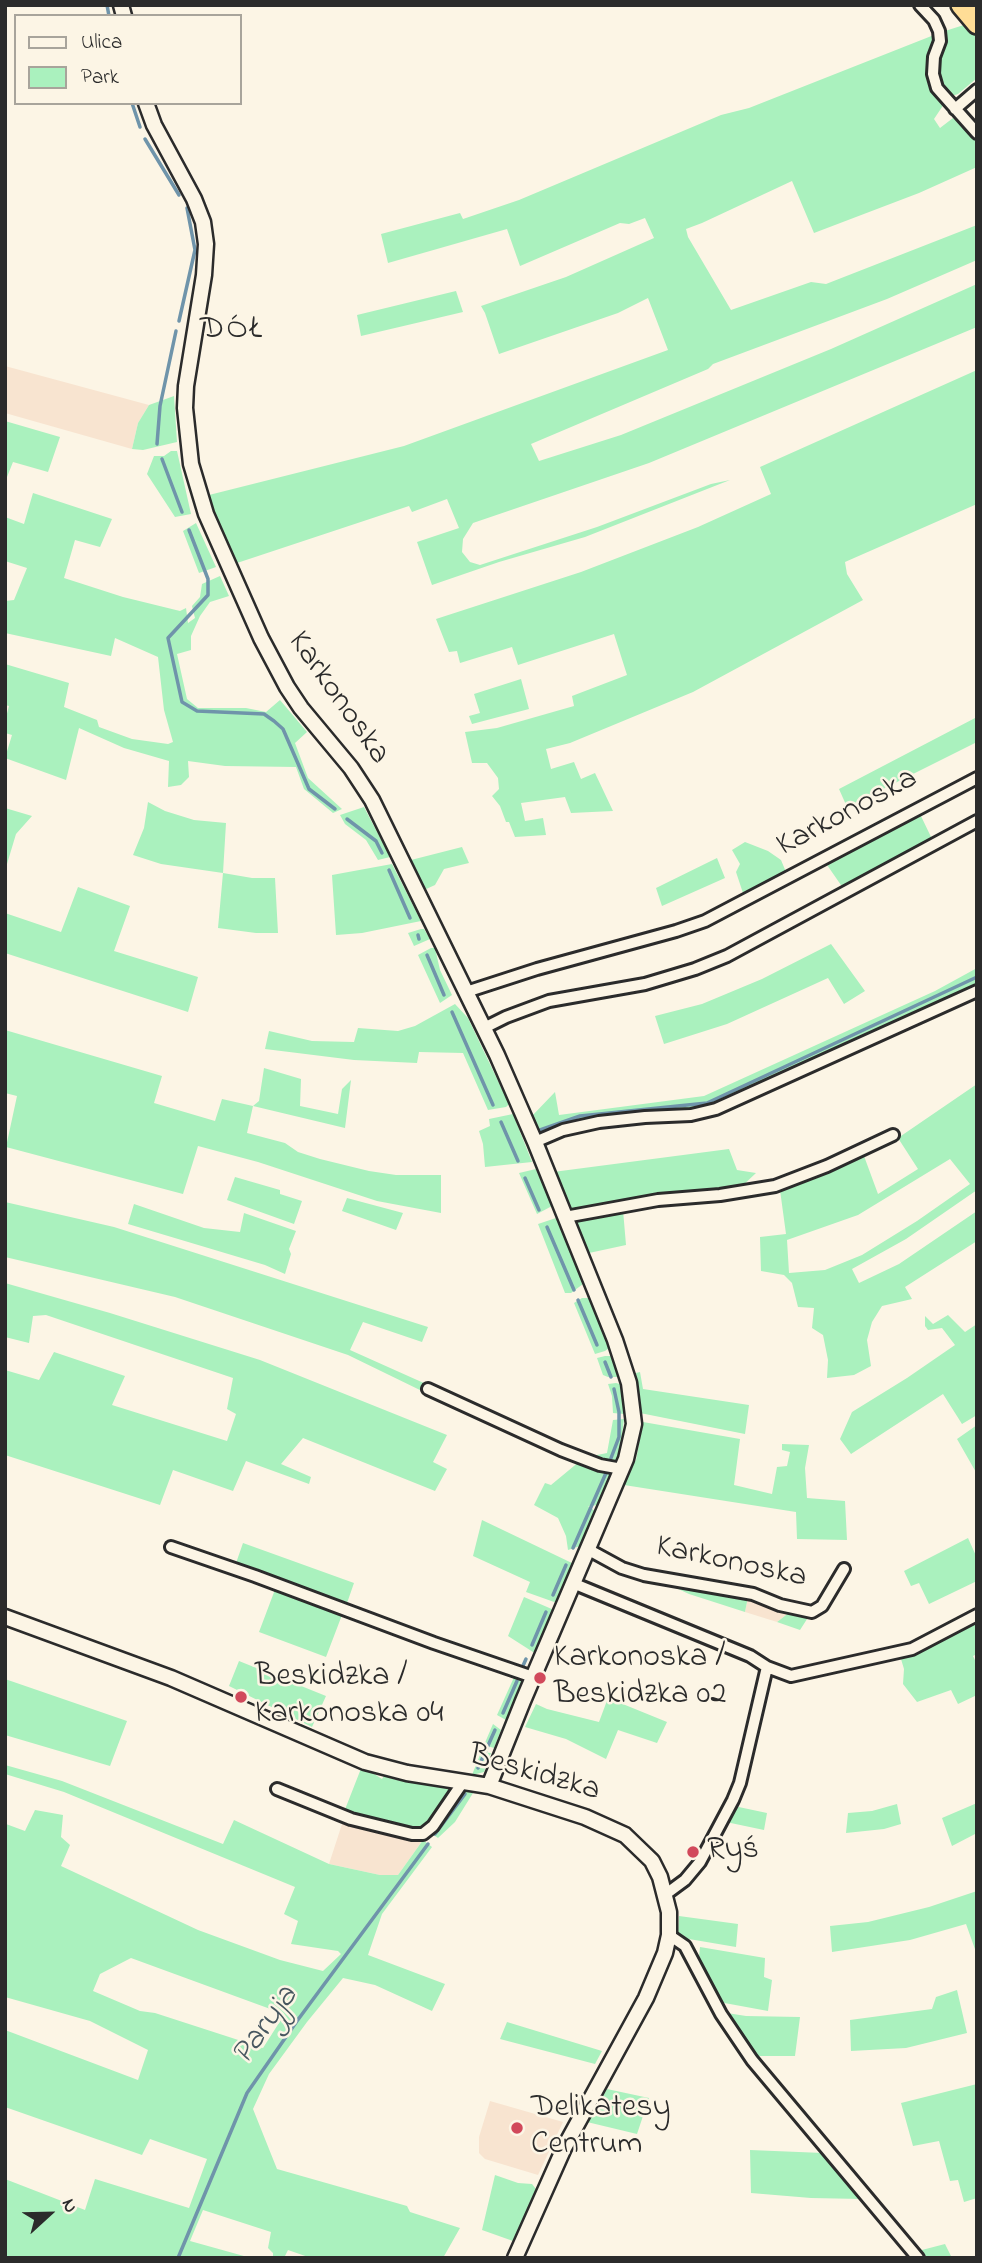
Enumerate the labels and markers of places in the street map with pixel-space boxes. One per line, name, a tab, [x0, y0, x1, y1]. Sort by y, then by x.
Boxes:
place label: Karkonoska / Beskidzka 02	[554, 1641, 726, 1716]
place label: Beskidzka / Karkonoska 04	[255, 1660, 443, 1735]
marker: Karkonoska / Beskidzka 02	[532, 1670, 548, 1686]
marker: Beskidzka / Karkonoska 04	[233, 1689, 249, 1705]
place label: Ryś	[707, 1833, 759, 1871]
marker: Ryś	[685, 1844, 701, 1860]
place label: Delikatesy Centrum	[531, 2091, 670, 2166]
marker: Delikatesy Centrum	[509, 2120, 525, 2136]

